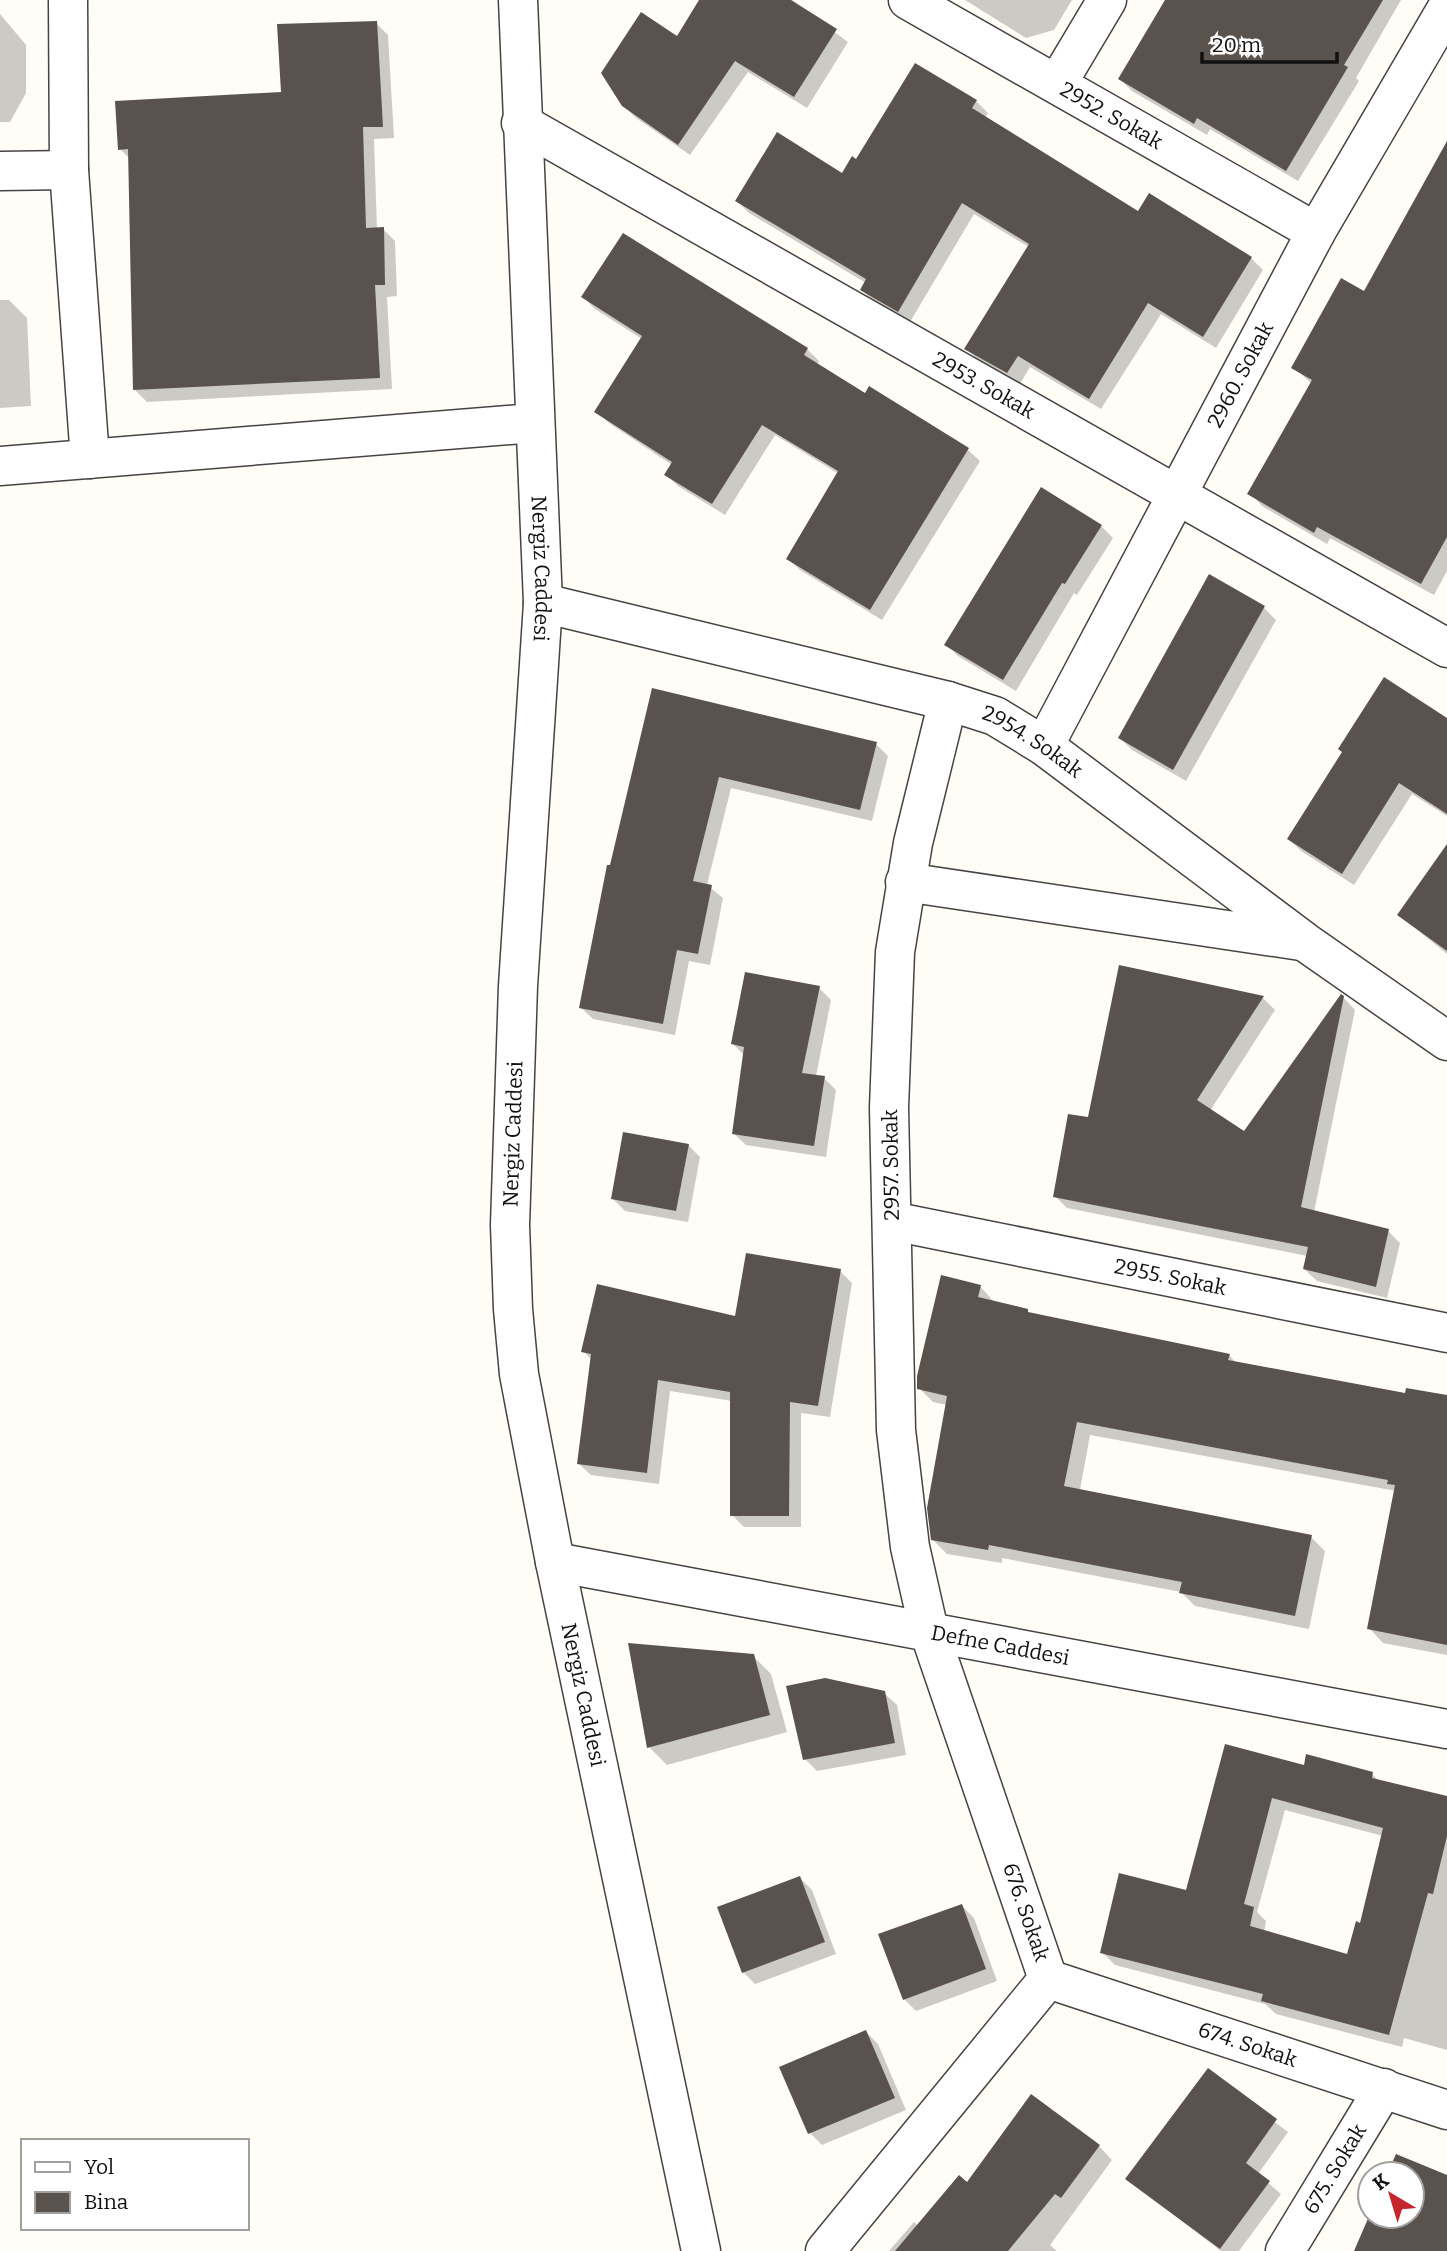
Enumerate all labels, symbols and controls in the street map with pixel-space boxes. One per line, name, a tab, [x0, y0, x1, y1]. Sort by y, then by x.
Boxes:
scale bar	[1202, 21, 1337, 65]
text: 20 m	[1212, 32, 1261, 58]
street label: 2952. Sokak	[1056, 76, 1167, 155]
street label: 2960. Sokak	[1202, 317, 1279, 432]
street label: 2953. Sokak	[928, 346, 1040, 425]
street label: Nergiz Caddesi	[526, 495, 556, 642]
street label: 2954. Sokak	[979, 700, 1088, 783]
street label: Nergiz Caddesi	[497, 1061, 529, 1207]
street label: 2957. Sokak	[877, 1109, 905, 1221]
street label: 2955. Sokak	[1112, 1253, 1229, 1301]
street label: Defne Caddesi	[929, 1620, 1072, 1671]
street label: Nergiz Caddesi	[555, 1621, 611, 1769]
street label: 676. Sokak	[997, 1859, 1055, 1965]
street label: 674. Sokak	[1195, 2016, 1300, 2073]
street label: 675. Sokak	[1298, 2119, 1372, 2219]
legend	[21, 2139, 248, 2230]
text: Yol	[84, 2154, 114, 2180]
north arrow	[1356, 2160, 1426, 2230]
text: K	[1368, 2169, 1394, 2195]
text: Bina	[84, 2189, 129, 2215]

